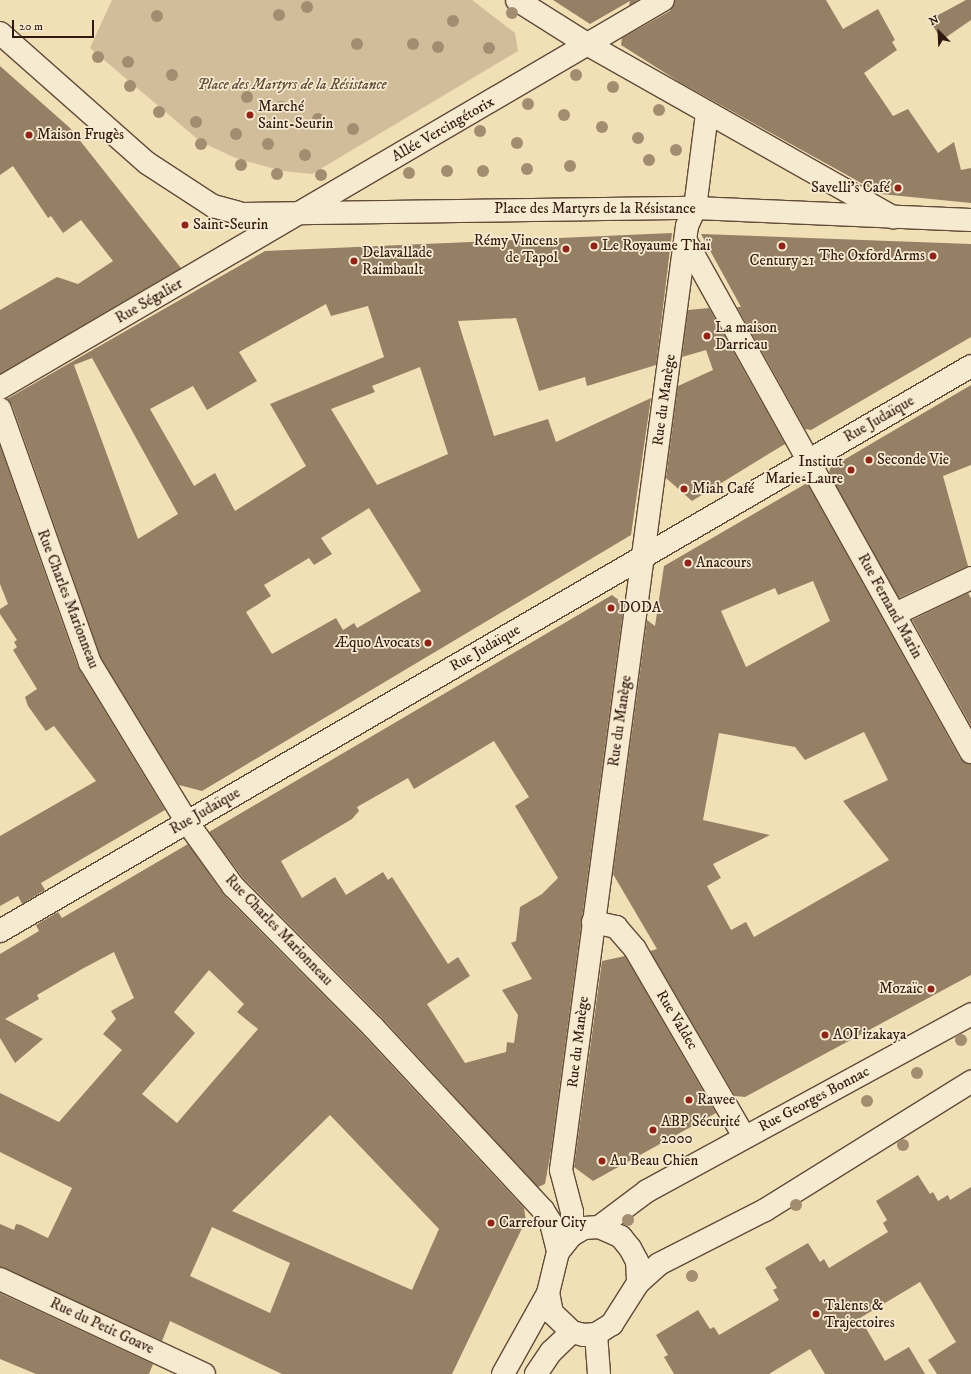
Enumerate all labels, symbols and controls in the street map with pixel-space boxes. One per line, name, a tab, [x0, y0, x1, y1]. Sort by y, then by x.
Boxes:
scale bar	[14, 12, 96, 38]
north arrow	[919, 12, 959, 52]
text: N	[927, 13, 941, 29]
text: 20 m	[19, 19, 43, 34]
park label: Place des Martyrs de la Résistance	[197, 76, 387, 94]
street label: Allée Vercingétorix	[389, 92, 497, 166]
place label: Marché Saint-Seurin	[258, 97, 333, 132]
marker: Marché Saint-Seurin	[245, 110, 255, 120]
place label: Maison Frugès	[37, 126, 124, 144]
marker: Maison Frugès	[24, 130, 34, 140]
place label: Savelli's Café	[811, 179, 890, 197]
marker: Savelli's Café	[893, 183, 903, 193]
street label: Place des Martyrs de la Résistance	[494, 200, 696, 218]
place label: Saint-Seurin	[193, 216, 268, 234]
marker: Saint-Seurin	[180, 220, 190, 230]
place label: Rémy Vincens de Tapol	[474, 231, 558, 266]
place label: Le Royaume Thaï	[602, 237, 710, 255]
marker: Le Royaume Thaï	[589, 241, 599, 251]
marker: Century 21	[777, 241, 787, 251]
place label: Delavallade Raimbault	[362, 243, 432, 278]
marker: Rémy Vincens de Tapol	[561, 244, 571, 254]
place label: The Oxford Arms	[819, 247, 925, 265]
marker: The Oxford Arms	[928, 251, 938, 261]
place label: Century 21	[750, 252, 814, 270]
marker: Delavallade Raimbault	[349, 256, 359, 266]
street label: Rue Ségalier	[112, 275, 186, 327]
place label: La maison Darricau	[715, 318, 777, 353]
marker: La maison Darricau	[702, 331, 712, 341]
street label: Rue du Manège	[649, 353, 679, 447]
street label: Rue Judaïque	[841, 392, 917, 446]
place label: Seconde Vie	[877, 451, 949, 469]
place label: Institut Marie-Laure	[765, 452, 843, 487]
marker: Seconde Vie	[864, 455, 874, 465]
marker: Institut Marie-Laure	[846, 465, 856, 475]
place label: Miah Café	[692, 480, 754, 498]
marker: Miah Café	[679, 484, 689, 494]
street label: Rue Charles Marionneau	[33, 527, 103, 671]
street label: Rue Fernand Marin	[854, 550, 926, 662]
place label: Anacours	[696, 554, 751, 572]
marker: Anacours	[683, 558, 693, 568]
place label: DODA	[619, 599, 661, 617]
marker: DODA	[606, 603, 616, 613]
street label: Rue Judaïque	[447, 621, 523, 675]
place label: Æquo Avocats	[335, 634, 420, 652]
marker: Æquo Avocats	[423, 638, 433, 648]
street label: Rue du Manège	[605, 674, 635, 768]
street label: Rue Judaïque	[167, 784, 243, 838]
street label: Rue Charles Marionneau	[221, 871, 337, 989]
place label: Mozaïc	[879, 980, 923, 998]
marker: Mozaïc	[926, 984, 936, 994]
street label: Rue Valdec	[652, 987, 702, 1053]
street label: Rue du Manège	[563, 995, 593, 1089]
place label: AOI izakaya	[833, 1026, 906, 1044]
marker: AOI izakaya	[820, 1030, 830, 1040]
street label: Rue Georges Bonnac	[755, 1062, 873, 1136]
place label: Rawee	[697, 1091, 735, 1109]
marker: Rawee	[684, 1095, 694, 1105]
place label: ABP Sécurité 2000	[661, 1112, 740, 1147]
marker: ABP Sécurité 2000	[648, 1125, 658, 1135]
place label: Au Beau Chien	[610, 1152, 698, 1170]
marker: Au Beau Chien	[597, 1156, 607, 1166]
place label: Carrefour City	[499, 1214, 586, 1232]
marker: Carrefour City	[486, 1218, 496, 1228]
street label: Rue du Petit Goave	[47, 1294, 157, 1358]
place label: Talents & Trajectoires	[824, 1296, 895, 1331]
marker: Talents & Trajectoires	[811, 1309, 821, 1319]

